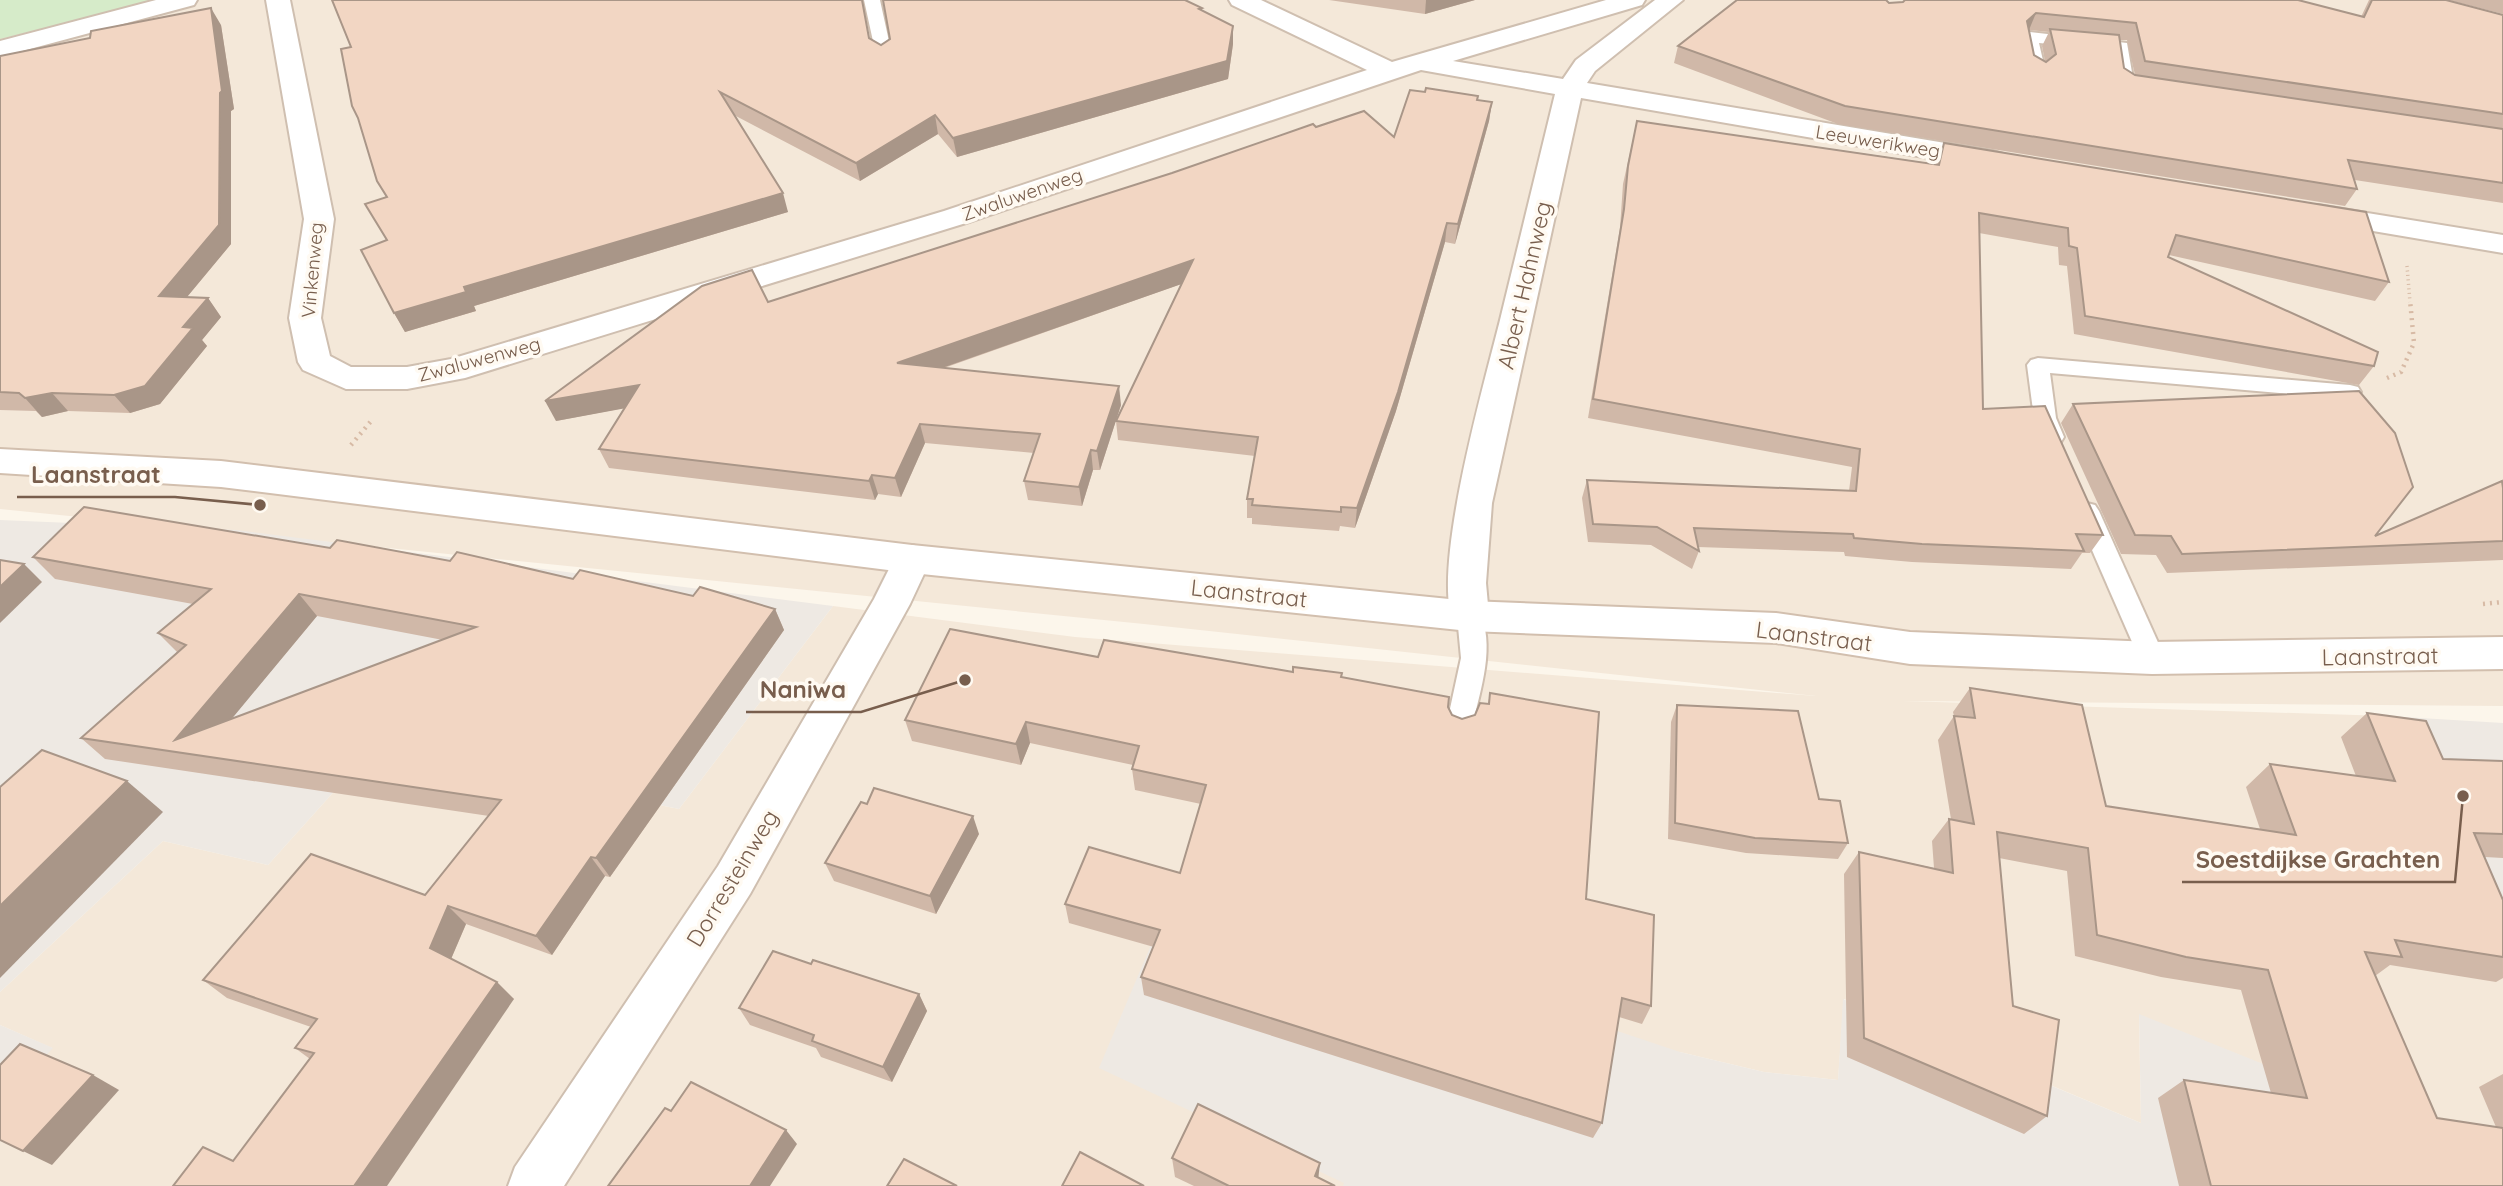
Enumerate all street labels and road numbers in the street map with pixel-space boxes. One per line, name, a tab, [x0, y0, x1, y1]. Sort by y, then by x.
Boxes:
street label: Leeuwerikweg	[1814, 119, 1942, 163]
street label: Zwaluwenweg	[959, 162, 1085, 226]
street label: Albert Hahnweg	[1491, 198, 1557, 372]
street label: Vinkenweg	[296, 221, 328, 319]
street label: Zwaluwenweg	[415, 331, 543, 387]
street label: Laanstraat	[1189, 572, 1309, 614]
street label: Laanstraat	[1754, 614, 1874, 658]
street label: Laanstraat	[2321, 640, 2439, 672]
street label: Dorresteinweg	[680, 804, 784, 952]

